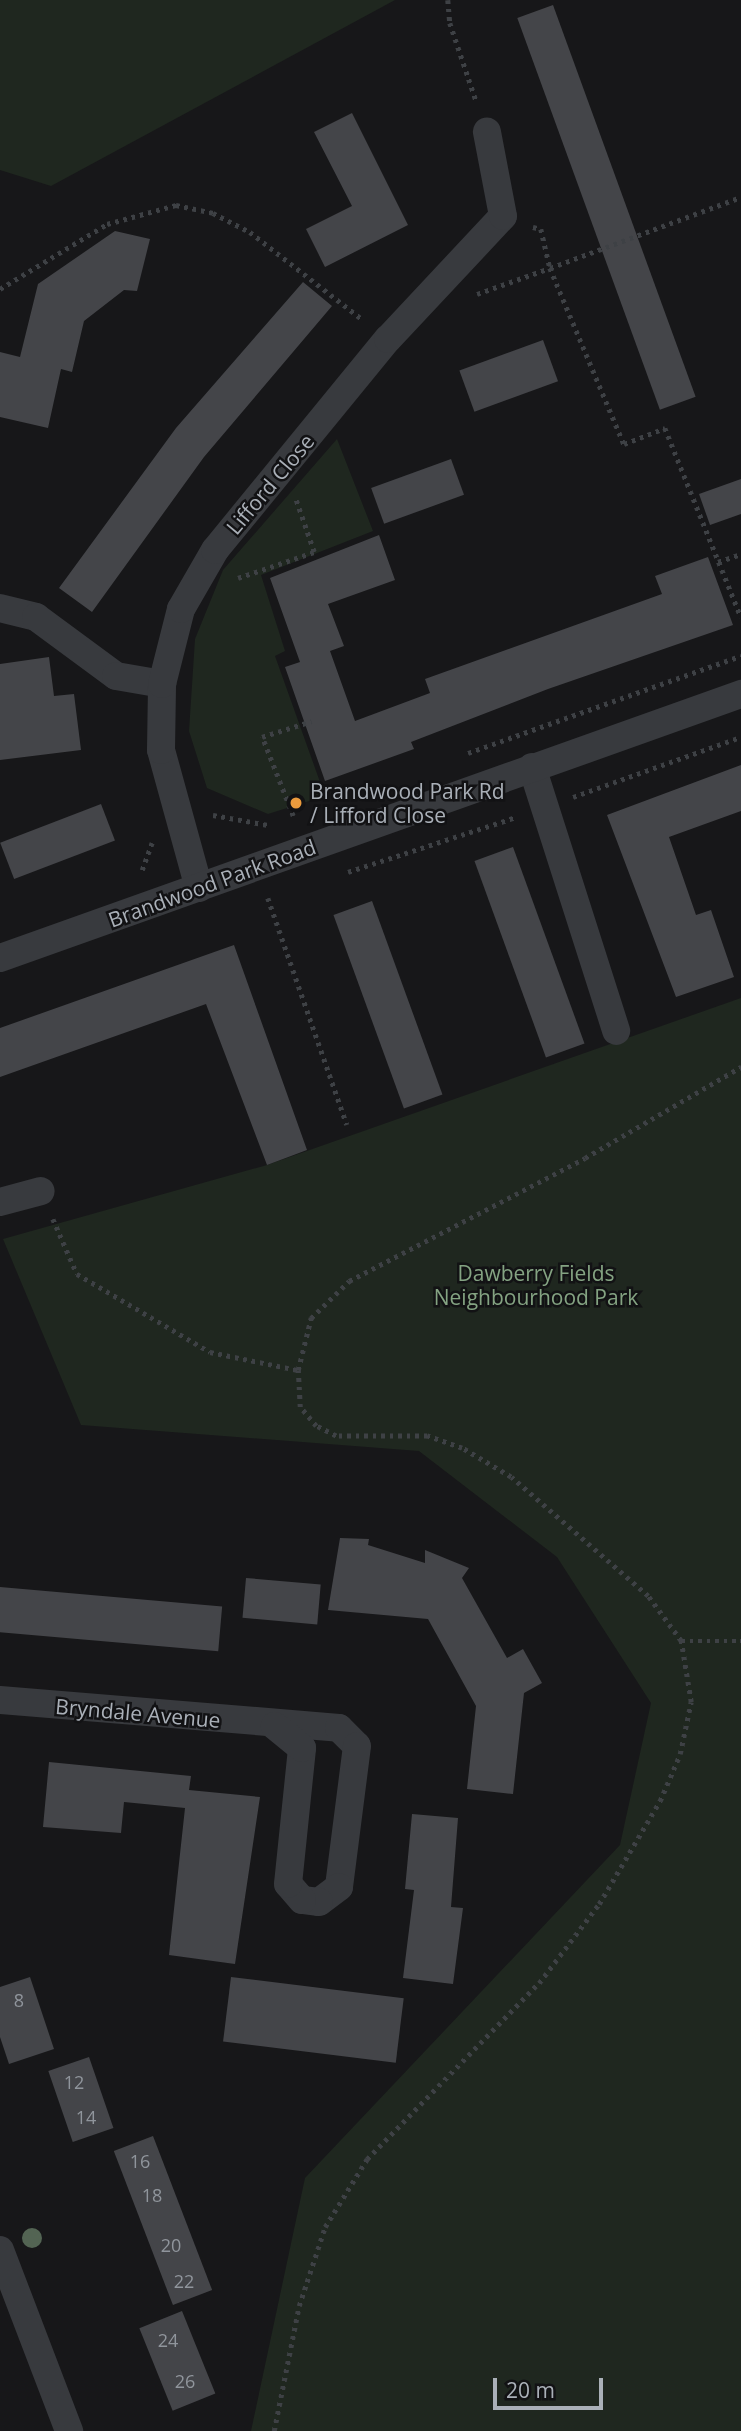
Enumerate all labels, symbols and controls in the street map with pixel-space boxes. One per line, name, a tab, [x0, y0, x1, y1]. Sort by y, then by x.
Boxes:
street label: Lifford Close	[221, 429, 319, 539]
place label: Brandwood Park Rd / Lifford Close	[310, 778, 505, 828]
marker: Brandwood Park Rd / Lifford Close	[288, 795, 304, 811]
street label: Brandwood Park Road	[105, 834, 319, 932]
park label: Dawberry Fields Neighbourhood Park	[434, 1260, 638, 1310]
street label: Bryndale Avenue	[54, 1693, 222, 1733]
house number: 8	[14, 1989, 24, 2011]
house number: 12	[64, 2071, 84, 2093]
house number: 14	[76, 2106, 96, 2128]
house number: 16	[130, 2150, 150, 2172]
house number: 18	[142, 2184, 162, 2206]
house number: 20	[161, 2234, 181, 2256]
house number: 22	[174, 2270, 194, 2292]
house number: 24	[158, 2329, 178, 2351]
scale bar	[496, 2364, 606, 2408]
house number: 26	[175, 2370, 195, 2392]
text: 20 m	[506, 2376, 555, 2404]

